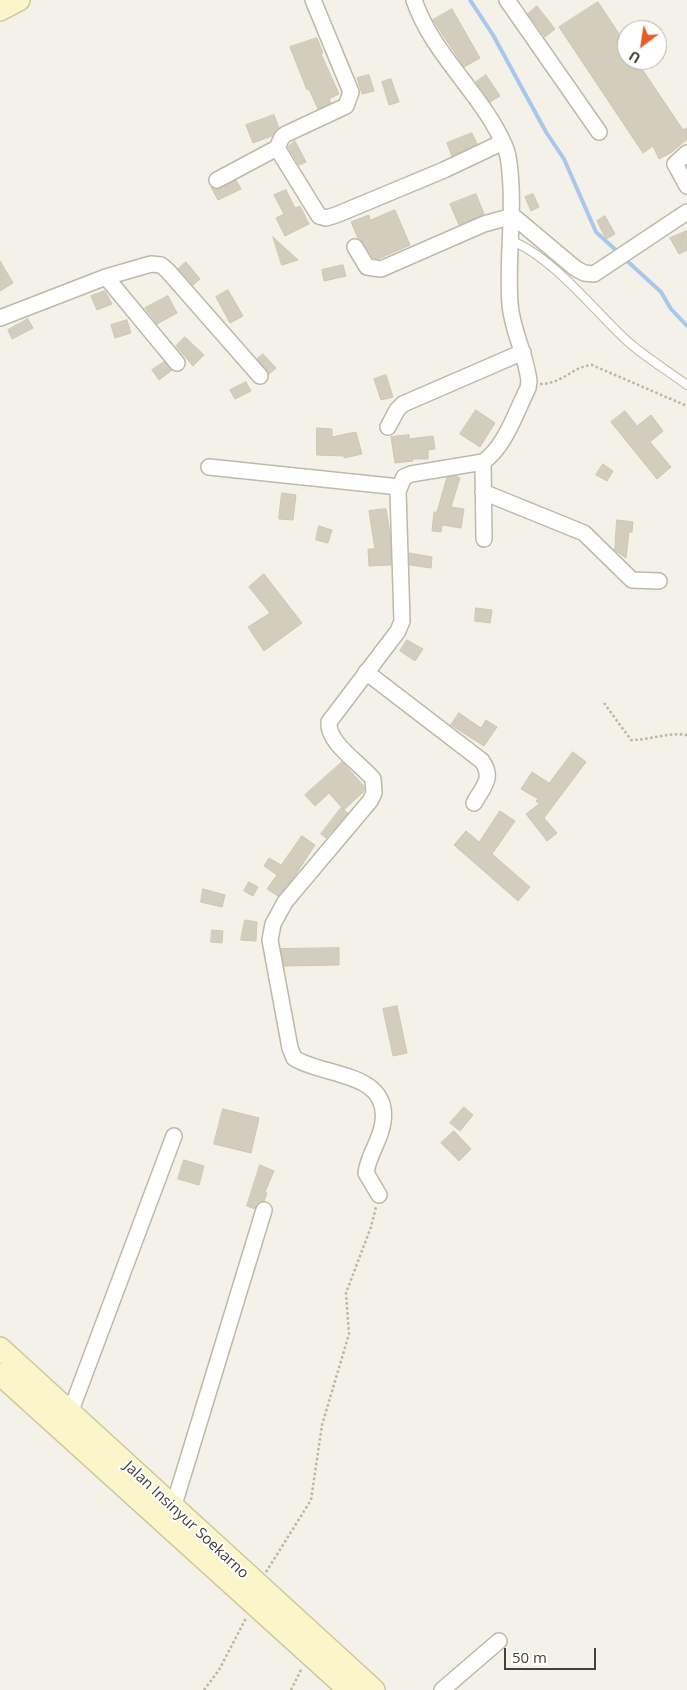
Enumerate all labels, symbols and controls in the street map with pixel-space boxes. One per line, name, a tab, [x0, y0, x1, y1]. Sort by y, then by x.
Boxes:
north arrow	[617, 20, 667, 70]
text: U	[625, 47, 644, 68]
street label: Jalan Insinyur Soekarno	[120, 1457, 252, 1583]
scale bar	[507, 1638, 600, 1670]
text: 50 m	[512, 1647, 547, 1667]

